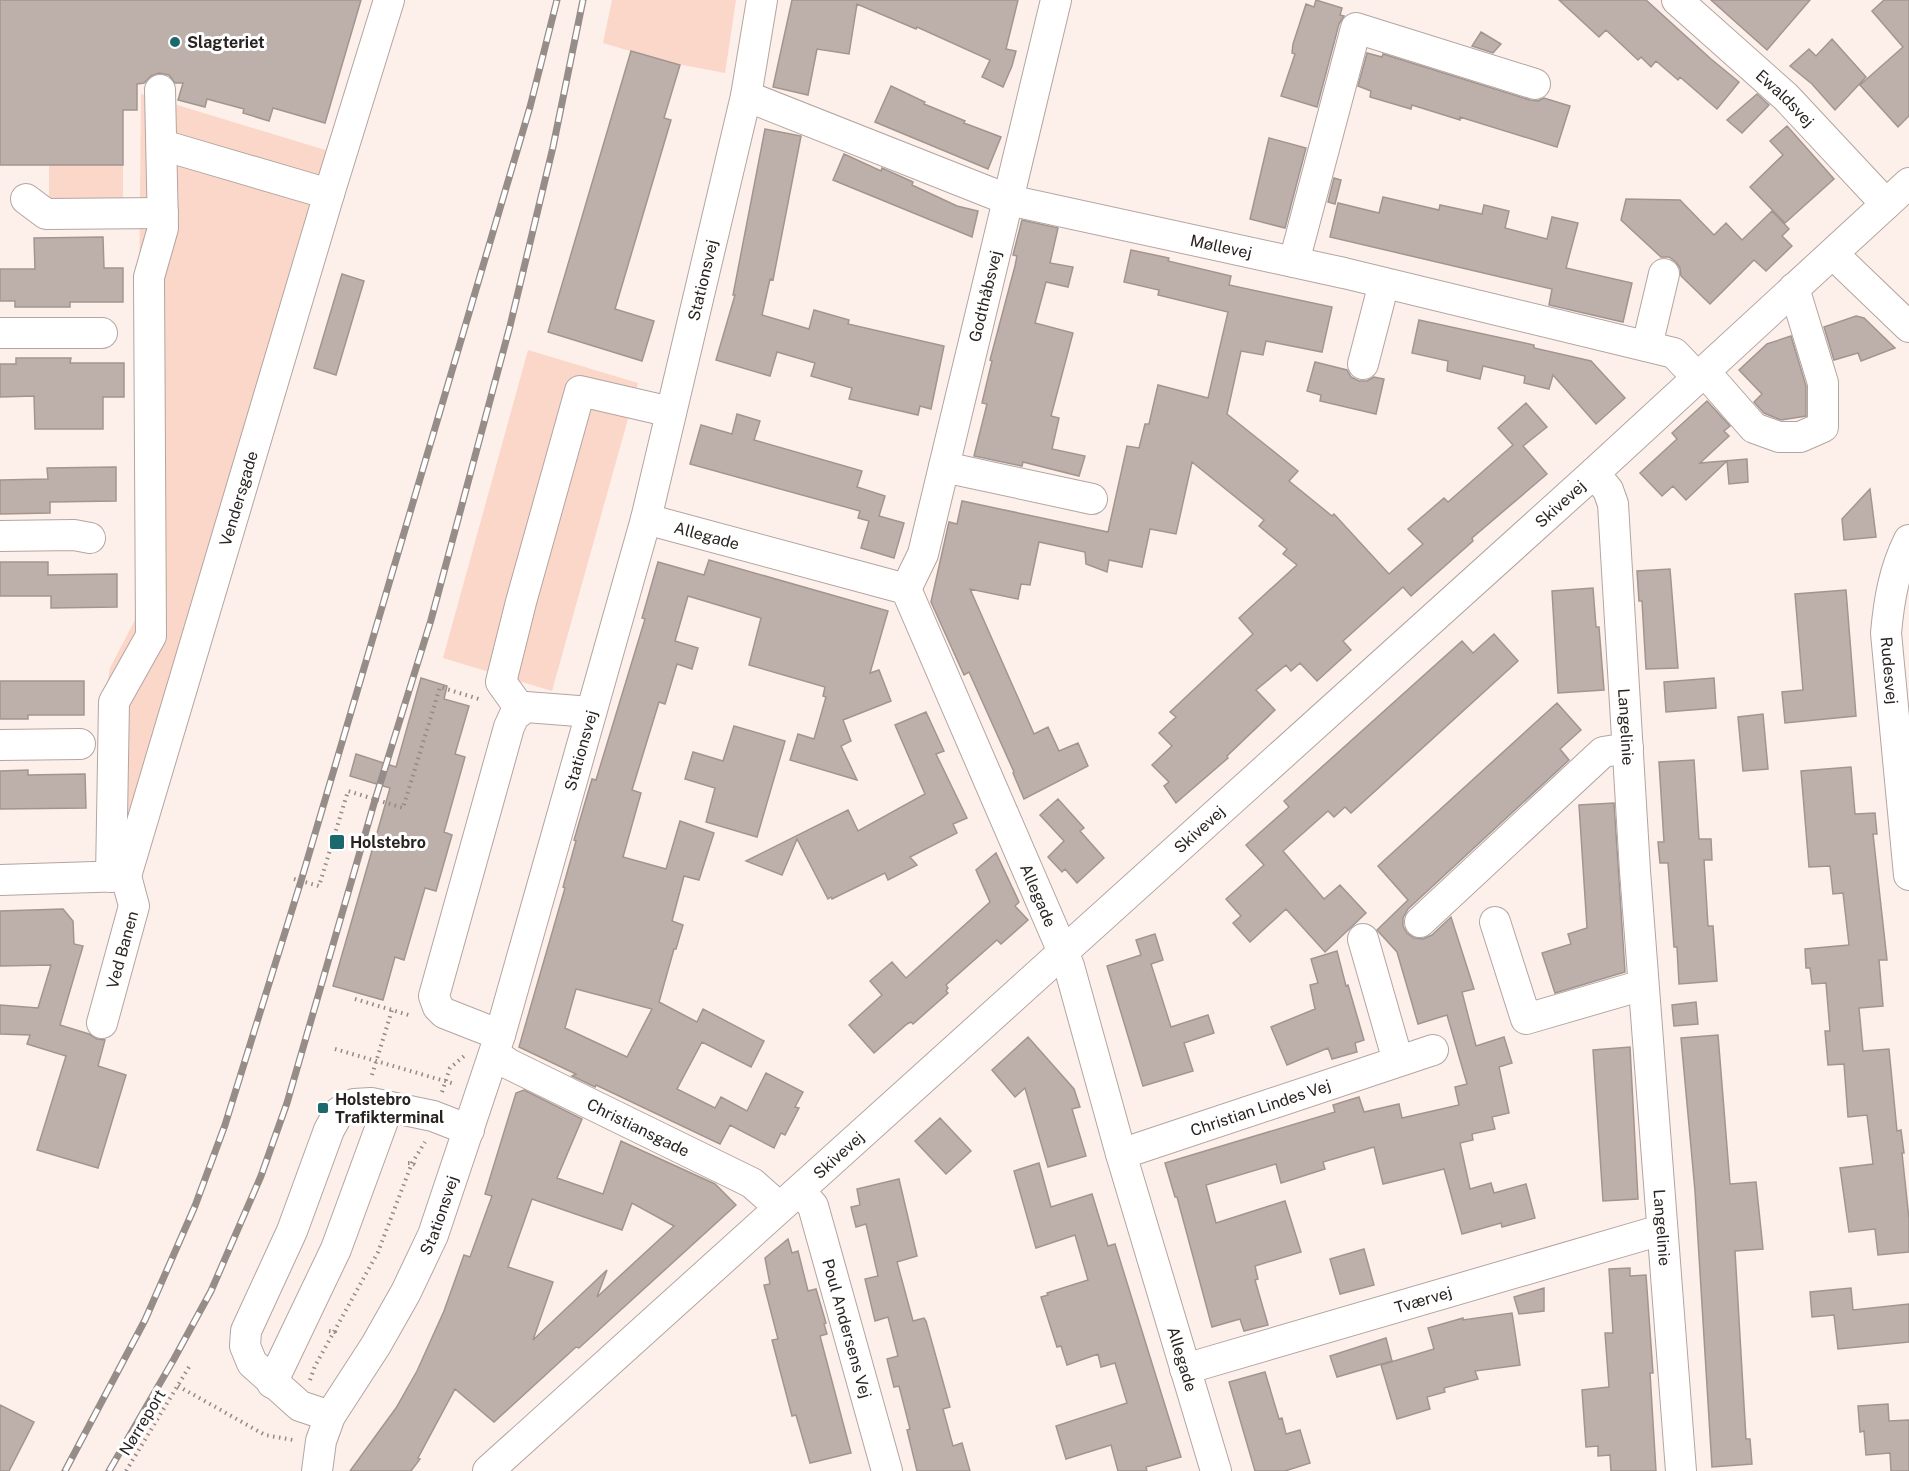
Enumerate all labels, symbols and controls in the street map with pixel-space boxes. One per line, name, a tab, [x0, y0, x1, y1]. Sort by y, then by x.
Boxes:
place label: Slagteriet	[187, 33, 265, 52]
marker: Slagteriet	[168, 35, 182, 49]
street label: Ewaldsvej	[1752, 66, 1818, 131]
street label: Møllevej	[1188, 231, 1254, 263]
street label: Stationsvej	[684, 238, 722, 323]
street label: Godthåbsvej	[965, 249, 1006, 344]
street label: Vendersgade	[216, 449, 262, 548]
street label: Skivevej	[1531, 476, 1590, 532]
street label: Allegade	[672, 518, 741, 554]
street label: Rudesvej	[1876, 636, 1902, 705]
street label: Langelinie	[1614, 688, 1638, 766]
street label: Stationsvej	[561, 708, 601, 793]
street label: Skivevej	[1170, 802, 1229, 857]
marker: Holstebro	[328, 833, 346, 851]
place label: Holstebro	[350, 833, 426, 852]
street label: Allegade	[1016, 861, 1060, 930]
street label: Ved Banen	[103, 909, 142, 991]
street label: Christian Lindes Vej	[1188, 1076, 1333, 1140]
place label: Holstebro Trafikterminal	[335, 1090, 444, 1127]
street label: Christiansgade	[584, 1095, 693, 1161]
marker: Holstebro Trafikterminal	[316, 1101, 330, 1115]
street label: Skivevej	[809, 1127, 868, 1183]
street label: Stationsvej	[416, 1173, 462, 1258]
street label: Langelinie	[1649, 1188, 1674, 1267]
street label: Poul Andersens Vej	[818, 1257, 875, 1400]
street label: Tværvej	[1392, 1283, 1454, 1317]
street label: Allegade	[1163, 1324, 1201, 1394]
street label: Nørreport	[115, 1386, 170, 1459]

